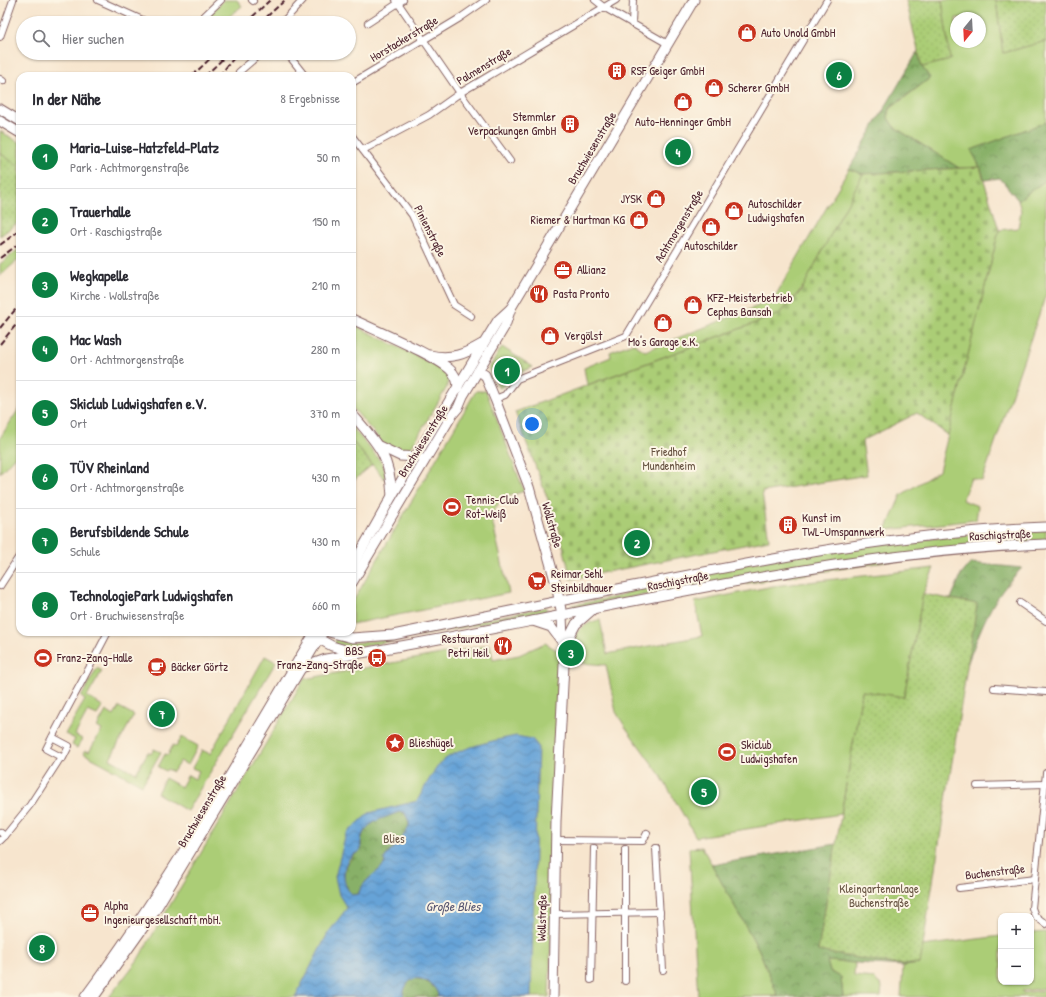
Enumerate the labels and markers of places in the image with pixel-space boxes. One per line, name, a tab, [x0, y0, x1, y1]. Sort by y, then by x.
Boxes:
shop icon: Auto Unold GmbH	[736, 22, 758, 44]
place label: Auto Unold GmbH	[761, 24, 836, 41]
building icon: RSF Geiger GmbH	[606, 60, 628, 82]
pin: 6	[826, 60, 852, 90]
place label: RSF Geiger GmbH	[631, 62, 705, 79]
shop icon: Scherer GmbH	[703, 77, 725, 99]
place label: Scherer GmbH	[728, 79, 790, 96]
shop icon: Auto-Henninger GmbH	[672, 91, 694, 113]
place label: Stemmler Verpackungen GmbH	[467, 108, 556, 139]
building icon: Stemmler Verpackungen GmbH	[559, 113, 581, 135]
place label: Auto-Henninger GmbH	[635, 113, 731, 130]
pin: 4	[665, 137, 691, 167]
shop icon: JYSK	[645, 188, 667, 210]
place label: JYSK	[620, 190, 643, 207]
place label: Autoschilder Ludwigshafen	[748, 195, 804, 226]
shop icon: Autoschilder Ludwigshafen	[723, 200, 745, 222]
shop icon: Riemer & Hartman KG	[628, 209, 650, 231]
place label: Riemer & Hartman KG	[530, 211, 625, 228]
shop icon: Autoschilder	[700, 216, 722, 238]
place label: Autoschilder	[684, 237, 738, 254]
office icon: Allianz	[552, 259, 574, 281]
place label: Allianz	[577, 261, 606, 278]
restaurant icon: Pasta Pronto	[528, 283, 550, 305]
place label: Pasta Pronto	[553, 285, 609, 302]
place label: KFZ-Meisterbetrieb Cephas Bansah	[707, 289, 792, 320]
shop icon: KFZ-Meisterbetrieb Cephas Bansah	[682, 294, 704, 316]
shop icon: Mo's Garage e.K.	[652, 312, 674, 334]
shop icon: Vergölst	[539, 325, 561, 347]
place label: Vergölst	[564, 327, 603, 344]
place label: Mo's Garage e.K.	[628, 333, 698, 350]
pin: 1	[494, 356, 520, 386]
place label: Tennis-Club Rot-Weiß	[466, 491, 519, 522]
sports icon: Tennis-Club Rot-Weiß	[441, 496, 463, 518]
place label: Kunst im TWL-Umspannwerk	[802, 509, 884, 540]
building icon: Kunst im TWL-Umspannwerk	[777, 514, 799, 536]
pin: 2	[624, 528, 650, 558]
place label: Reimar Sehl Steinbildhauer	[551, 565, 613, 596]
supermarket icon: Reimar Sehl Steinbildhauer	[526, 570, 548, 592]
place label: Restaurant Petri Heil	[442, 630, 490, 661]
restaurant icon: Restaurant Petri Heil	[492, 635, 514, 657]
pin: 3	[558, 638, 584, 668]
place label: BBS Franz-Zang-Straße	[276, 642, 363, 673]
sports icon: Franz-Zang-Halle	[32, 647, 54, 669]
bus stop icon: BBS Franz-Zang-Straße	[366, 647, 388, 669]
place label: Franz-Zang-Halle	[56, 649, 133, 666]
cafe icon: Bäcker Görtz	[146, 656, 168, 678]
place label: Bäcker Görtz	[171, 658, 228, 675]
pin: 7	[149, 699, 175, 729]
place icon: Blieshügel	[384, 732, 406, 754]
place label: Blieshügel	[409, 734, 454, 751]
place label: Skiclub Ludwigshafen	[741, 736, 797, 767]
sports icon: Skiclub Ludwigshafen	[716, 741, 738, 763]
pin: 5	[691, 777, 717, 807]
place label: Alpha Ingenieurgesellschaft mbH.	[104, 897, 221, 928]
office icon: Alpha Ingenieurgesellschaft mbH.	[79, 902, 101, 924]
pin: 8	[29, 933, 55, 963]

